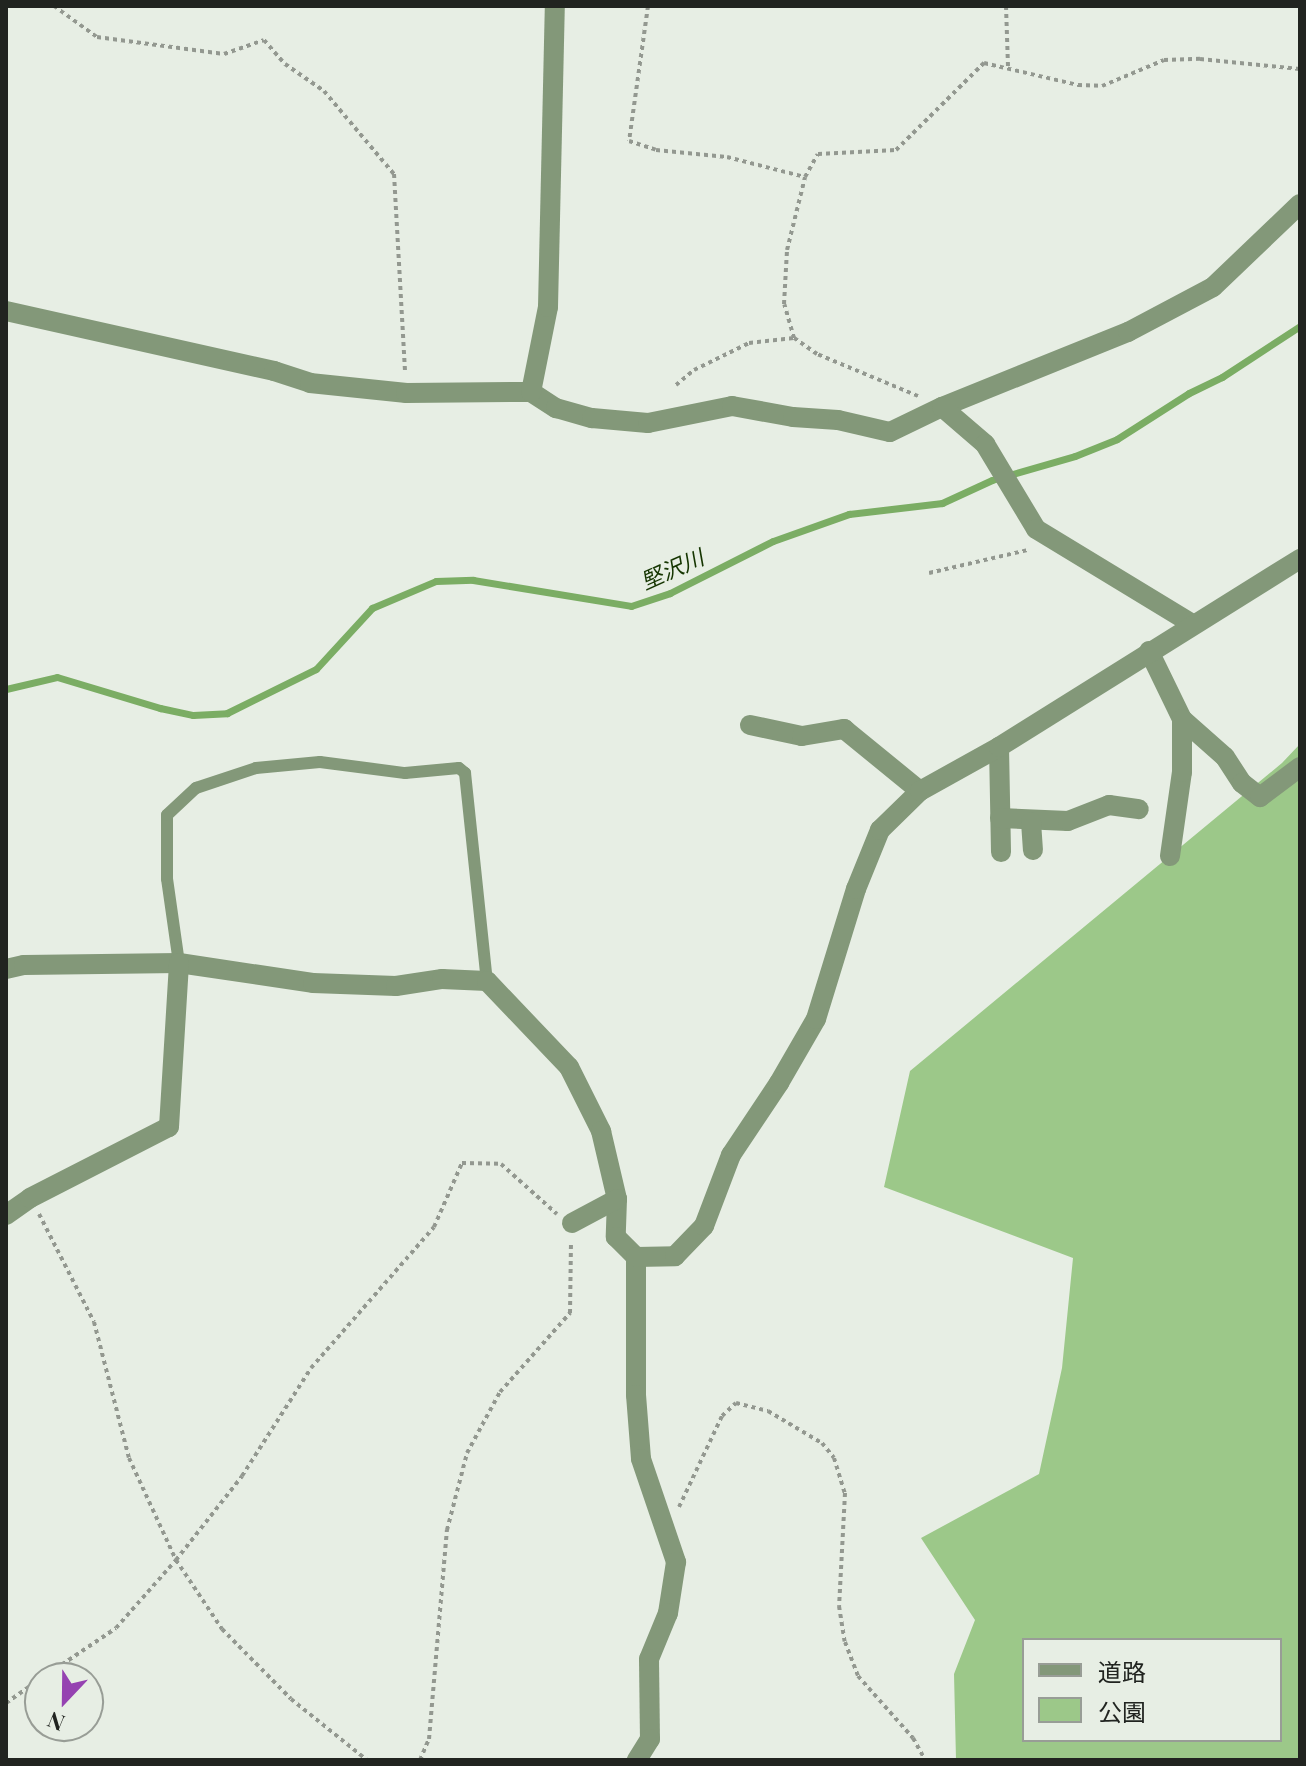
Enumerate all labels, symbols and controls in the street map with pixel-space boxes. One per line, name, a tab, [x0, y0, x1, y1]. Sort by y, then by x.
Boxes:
water label: 堅沢川	[636, 544, 708, 594]
legend	[1022, 1638, 1282, 1742]
text: 道路	[1098, 1655, 1146, 1687]
north arrow	[24, 1662, 104, 1742]
text: 公園	[1098, 1695, 1146, 1727]
text: N	[43, 1706, 69, 1739]

